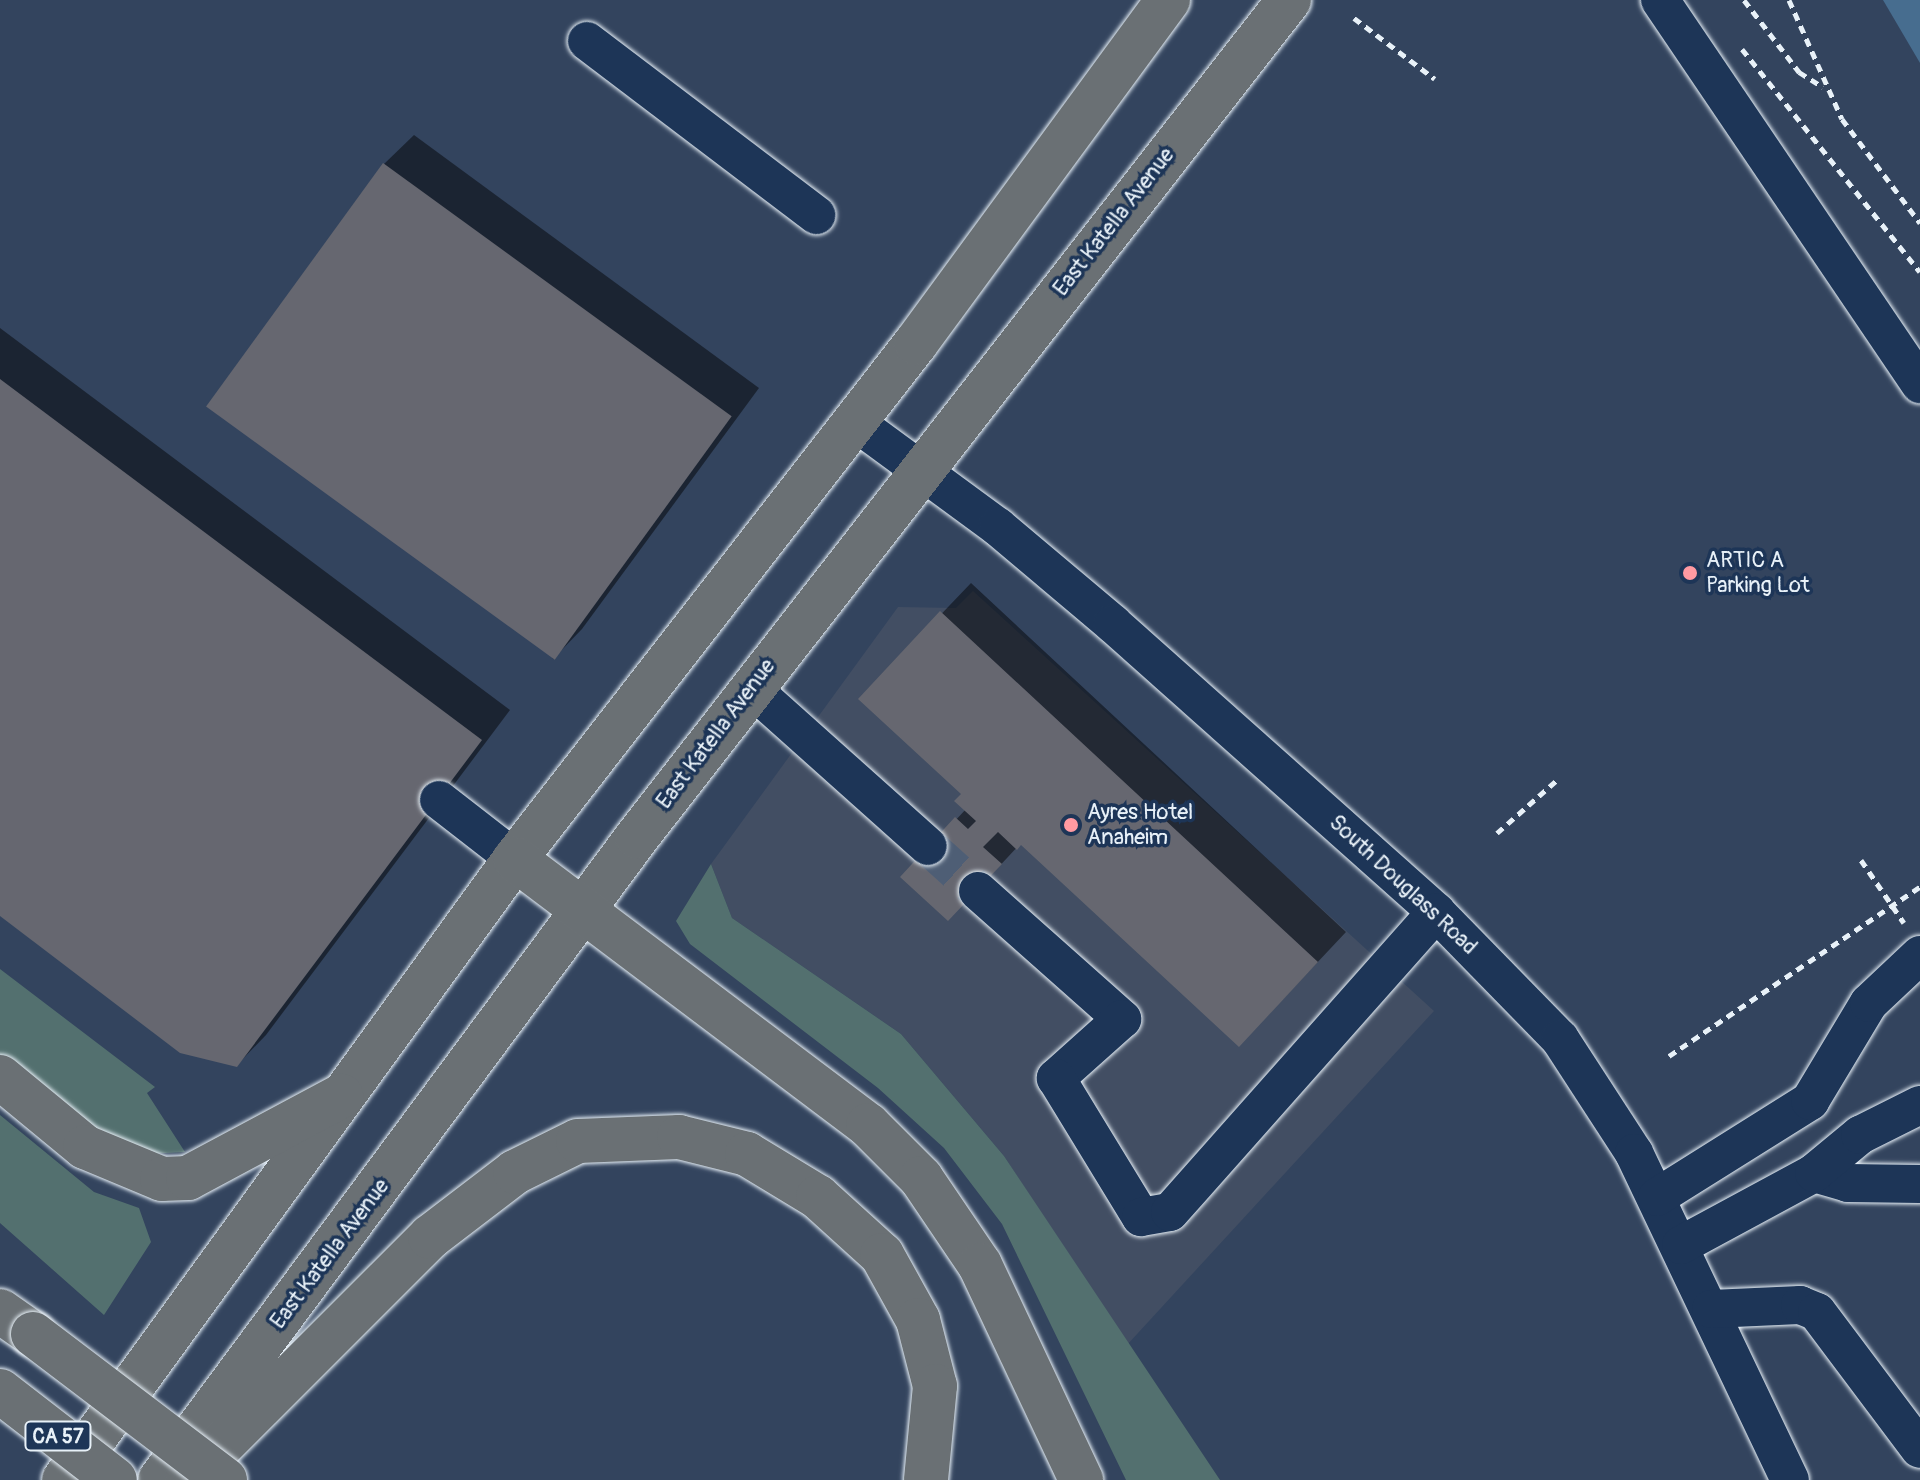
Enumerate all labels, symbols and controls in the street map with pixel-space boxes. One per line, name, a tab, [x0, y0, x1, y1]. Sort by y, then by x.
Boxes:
street label: East Katella Avenue	[1048, 143, 1180, 301]
place label: ARTIC A Parking Lot	[1706, 547, 1810, 598]
marker: ARTIC A Parking Lot	[1681, 564, 1699, 582]
street label: East Katella Avenue	[651, 654, 781, 814]
place label: Ayres Hotel Anaheim	[1087, 799, 1193, 850]
street label: South Douglass Road	[1323, 810, 1483, 960]
marker: Ayres Hotel Anaheim	[1062, 816, 1080, 834]
street label: East Katella Avenue	[265, 1174, 395, 1334]
road number: CA 57	[24, 1420, 92, 1452]

